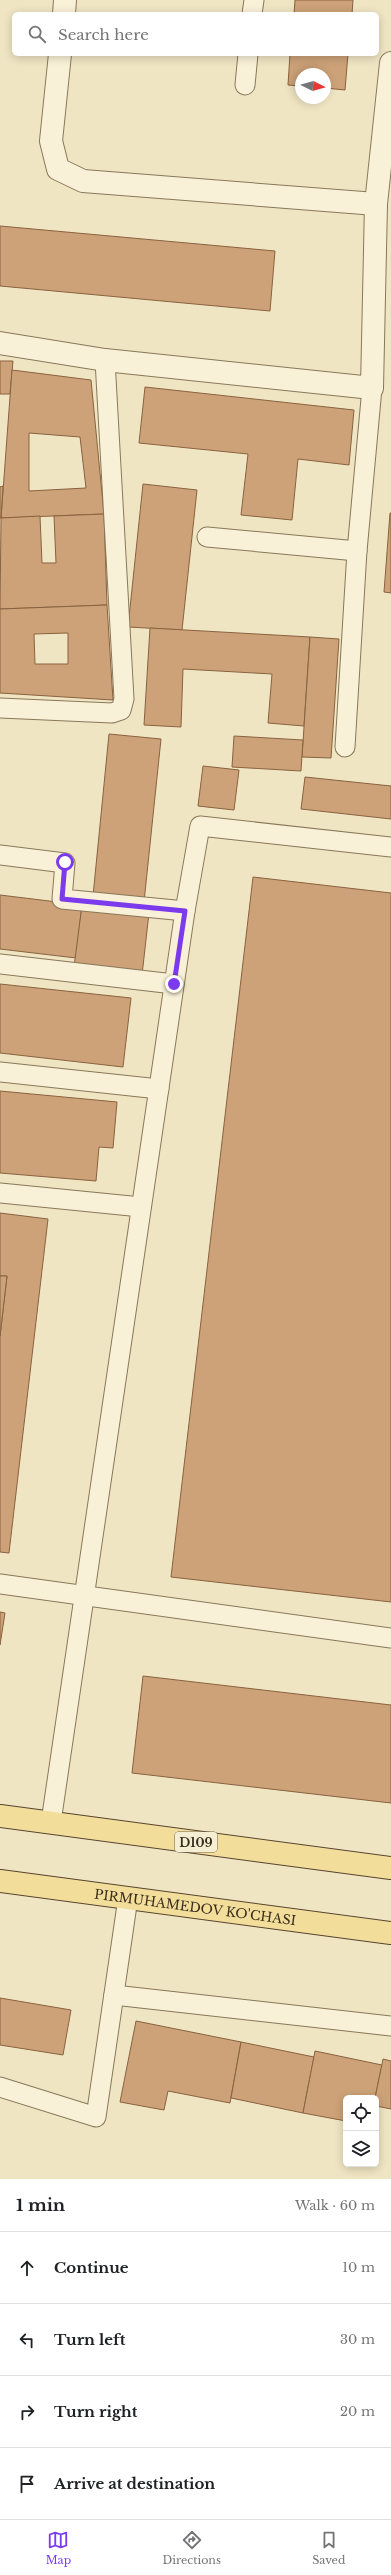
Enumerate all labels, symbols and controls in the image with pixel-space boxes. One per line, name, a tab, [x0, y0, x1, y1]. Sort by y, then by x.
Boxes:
search box	[12, 12, 379, 56]
icon: search	[26, 23, 48, 45]
text: Search here	[58, 25, 149, 44]
north arrow	[295, 68, 331, 104]
route start	[56, 853, 74, 871]
route end	[165, 975, 183, 993]
road number: D109	[175, 1832, 217, 1852]
street label: PIRMUHAMEDOV KO'CHASI	[93, 1885, 297, 1929]
map controls	[343, 2095, 379, 2167]
button: locate	[343, 2095, 379, 2131]
button: layers	[343, 2131, 379, 2167]
text: 1 min	[16, 2195, 65, 2216]
text: Walk · 60 m	[295, 2197, 375, 2214]
icon: ahead	[16, 2257, 38, 2279]
text: Continue	[54, 2258, 129, 2277]
text: 10 m	[342, 2259, 375, 2276]
icon: left	[16, 2329, 38, 2351]
text: Turn left	[54, 2330, 125, 2349]
text: 30 m	[340, 2331, 375, 2348]
icon: right	[16, 2401, 38, 2423]
text: Turn right	[54, 2402, 137, 2421]
text: 20 m	[340, 2403, 375, 2420]
icon: arrive	[16, 2473, 38, 2495]
text: Arrive at destination	[54, 2474, 215, 2493]
tab: Map	[46, 2529, 71, 2567]
tab: Directions	[162, 2529, 221, 2567]
tab: Saved	[312, 2529, 345, 2567]

